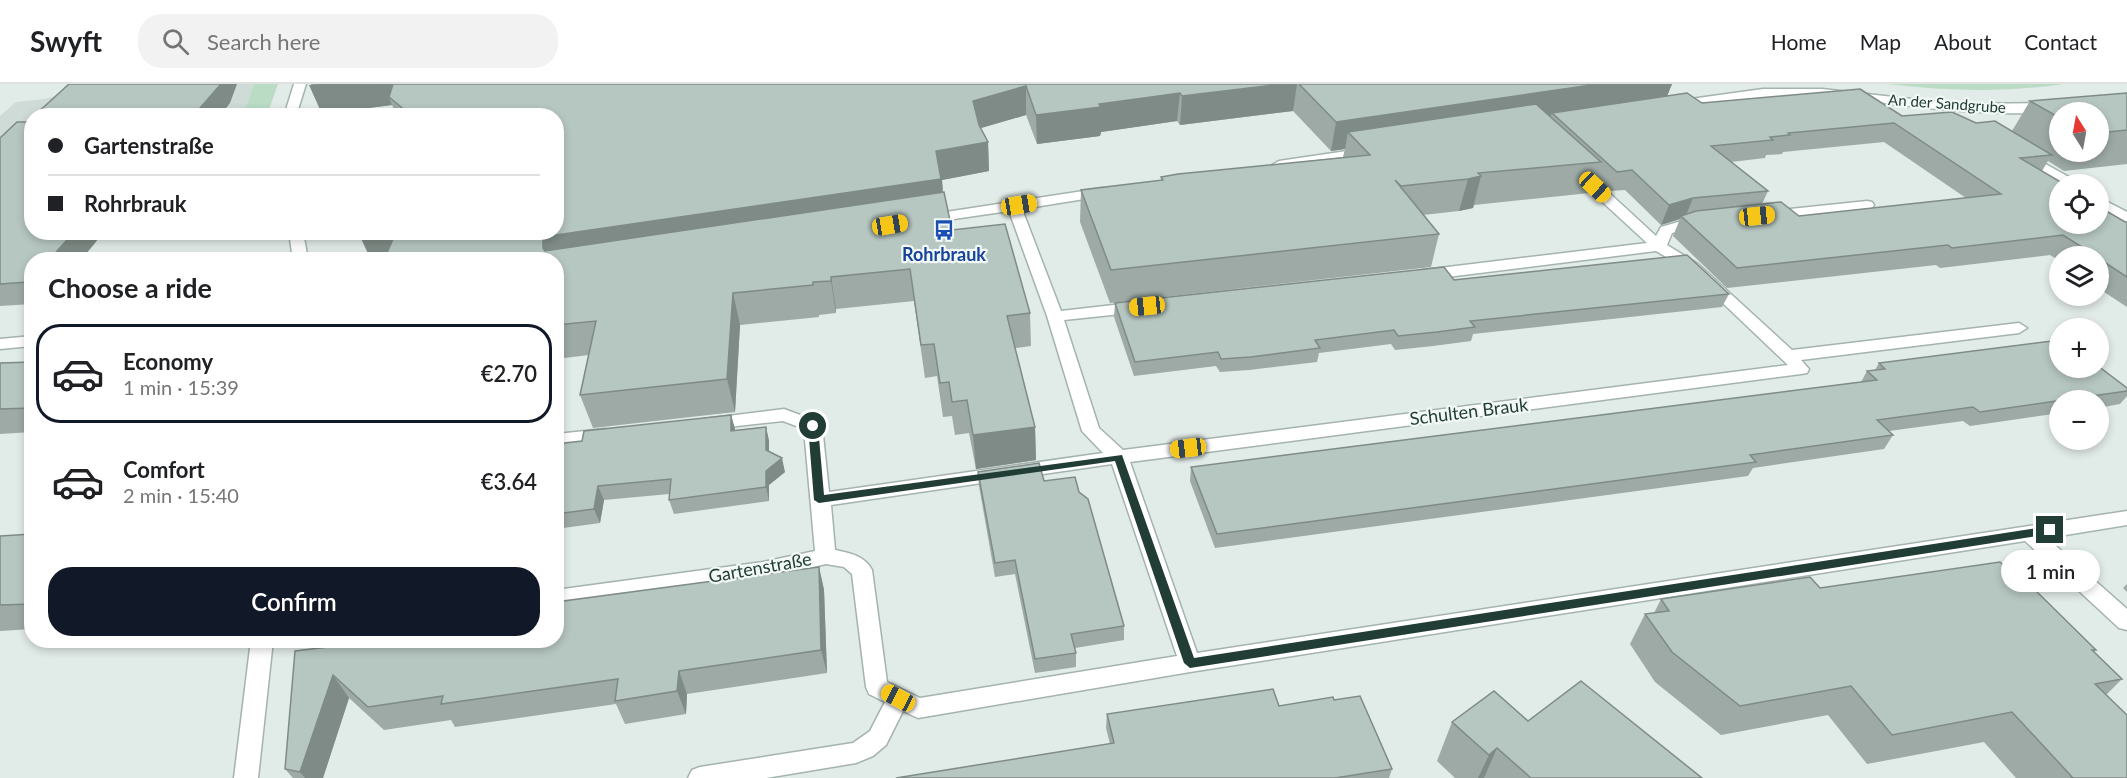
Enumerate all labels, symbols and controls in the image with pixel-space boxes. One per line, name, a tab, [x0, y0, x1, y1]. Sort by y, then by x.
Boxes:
search box	[138, 14, 558, 68]
text: Swyft	[30, 24, 102, 58]
icon: search	[159, 25, 192, 58]
text: Search here	[207, 28, 320, 55]
text: Home	[1771, 29, 1827, 54]
text: Map	[1860, 29, 1901, 54]
text: About	[1934, 29, 1991, 54]
text: Contact	[2024, 29, 2097, 54]
street label: An der Sandgrube	[1888, 90, 2007, 116]
north arrow	[2049, 102, 2109, 162]
map controls	[2049, 102, 2109, 450]
text: Gartenstraße	[84, 132, 214, 159]
car	[1576, 168, 1614, 206]
button: locate	[2049, 174, 2109, 234]
text: Rohrbrauk	[84, 190, 187, 217]
car	[1000, 193, 1038, 217]
car	[1738, 205, 1776, 227]
car	[871, 213, 909, 237]
bus stop icon: Rohrbrauk	[932, 218, 956, 242]
place label: Rohrbrauk	[902, 243, 986, 265]
button: layers	[2049, 246, 2109, 306]
text: Choose a ride	[48, 271, 212, 304]
car	[1128, 295, 1166, 317]
button: +	[2049, 318, 2109, 378]
icon: car	[51, 347, 105, 401]
text: Economy	[123, 348, 213, 375]
text: €2.70	[481, 360, 537, 387]
text: 1 min · 15:39	[123, 375, 239, 399]
button: −	[2049, 390, 2109, 450]
street label: Schulten Brauk	[1408, 393, 1530, 429]
route start	[799, 412, 826, 439]
car	[1169, 437, 1207, 459]
icon: car	[51, 455, 105, 509]
text: Comfort	[123, 456, 205, 483]
text: €3.64	[481, 468, 537, 495]
text: 2 min · 15:40	[123, 483, 239, 507]
route end	[2036, 516, 2063, 543]
street label: Gartenstraße	[707, 547, 813, 587]
callout: 1 min	[2000, 551, 2100, 593]
text: 1 min	[2026, 559, 2075, 583]
button: Confirm	[48, 567, 540, 636]
car	[878, 682, 918, 714]

